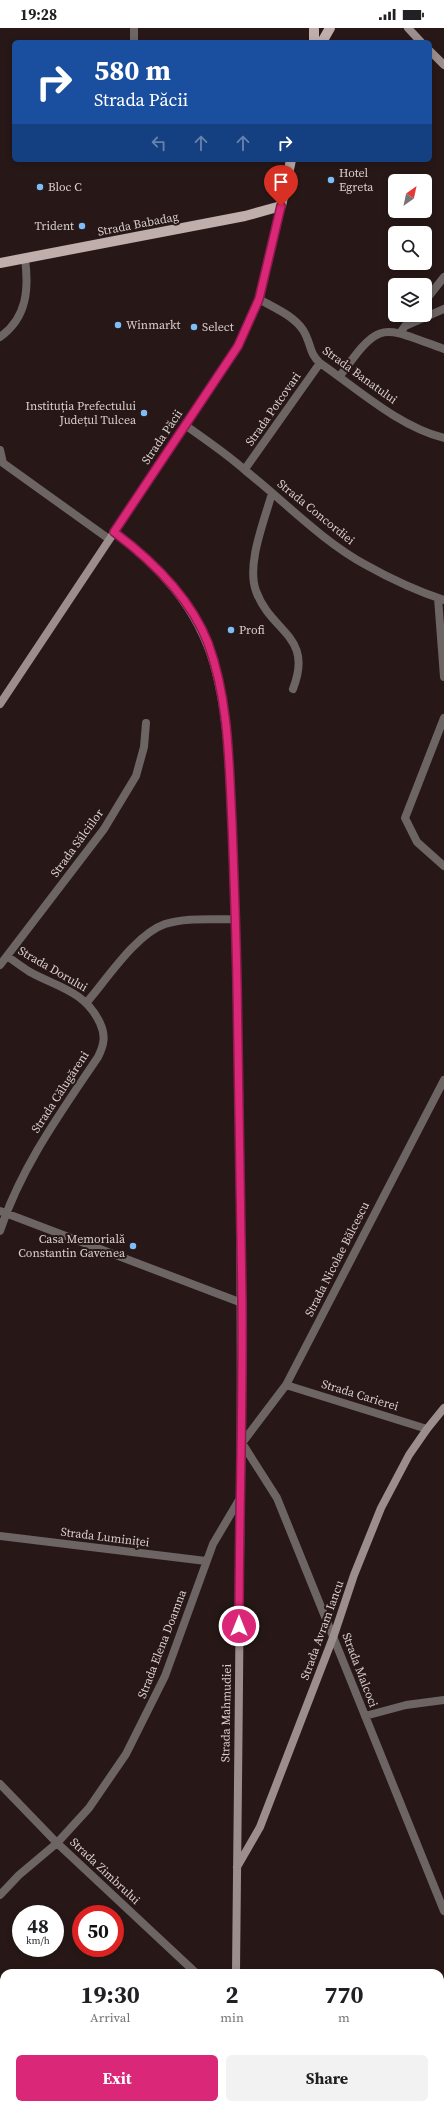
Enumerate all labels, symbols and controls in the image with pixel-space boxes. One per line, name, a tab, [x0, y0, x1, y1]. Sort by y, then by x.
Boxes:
text: 19:28	[20, 4, 57, 25]
text: 580 m	[94, 51, 171, 89]
icon: right	[28, 56, 80, 108]
text: Strada Păcii	[94, 87, 188, 112]
icon: left	[148, 132, 170, 154]
icon: ahead	[190, 132, 212, 154]
icon: ahead	[232, 132, 254, 154]
icon: right	[274, 132, 296, 154]
pin	[264, 165, 298, 206]
place label: Hotel Egreta	[339, 165, 374, 195]
icon: arrive	[270, 171, 292, 193]
north arrow	[388, 174, 432, 218]
map controls	[388, 174, 432, 322]
marker: Hotel Egreta	[326, 175, 336, 185]
place label: Bloc C	[48, 179, 82, 195]
marker: Bloc C	[35, 182, 45, 192]
street label: Strada Babadag	[96, 208, 180, 240]
place label: Trident	[34, 218, 74, 234]
marker: Trident	[77, 221, 87, 231]
button: search	[388, 226, 432, 270]
button: layers	[388, 278, 432, 322]
place label: Winmarkt	[126, 317, 181, 333]
place label: Select	[202, 319, 234, 335]
marker: Winmarkt	[113, 320, 123, 330]
marker: Select	[189, 322, 199, 332]
street label: Strada Banatului	[320, 343, 401, 408]
street label: Strada Potcovari	[242, 369, 305, 449]
place label: Instituția Prefectului Județul Tulcea	[25, 398, 137, 428]
street label: Strada Păcii	[138, 406, 186, 467]
marker: Instituția Prefectului Județul Tulcea	[139, 408, 149, 418]
street label: Strada Concordiei	[274, 476, 358, 549]
place label: Profi	[239, 622, 265, 638]
marker: Profi	[226, 625, 236, 635]
street label: Strada Sălciilor	[47, 806, 107, 880]
street label: Strada Dorului	[15, 943, 91, 996]
street label: Strada Călugăreni	[28, 1048, 93, 1136]
street label: Strada Nicolae Bălcescu	[301, 1199, 373, 1319]
place label: Casa Memorială Constantin Gavenea	[18, 1231, 126, 1261]
marker: Casa Memorială Constantin Gavenea	[128, 1241, 138, 1251]
street label: Strada Carierei	[320, 1376, 401, 1414]
street label: Strada Luminiței	[60, 1524, 151, 1550]
street label: Strada Avram Iancu	[297, 1578, 347, 1682]
street label: Strada Elena Doamna	[134, 1587, 190, 1701]
position arrow	[218, 1605, 260, 1647]
street label: Strada Malcoci	[338, 1630, 382, 1710]
street label: Strada Mahmudiei	[217, 1663, 235, 1762]
street label: Strada Zimbrului	[66, 1834, 144, 1908]
speed limit sign: 50	[72, 1905, 124, 1957]
text: 48	[27, 1912, 49, 1940]
text: km/h	[26, 1934, 50, 1947]
text: 19:30	[81, 1978, 140, 2011]
text: 2	[226, 1978, 239, 2011]
text: 770	[324, 1978, 363, 2011]
text: Arrival	[90, 2009, 130, 2026]
text: min	[220, 2009, 244, 2026]
text: m	[338, 2009, 350, 2026]
button: Exit	[16, 2055, 218, 2101]
button: Share	[226, 2055, 428, 2101]

